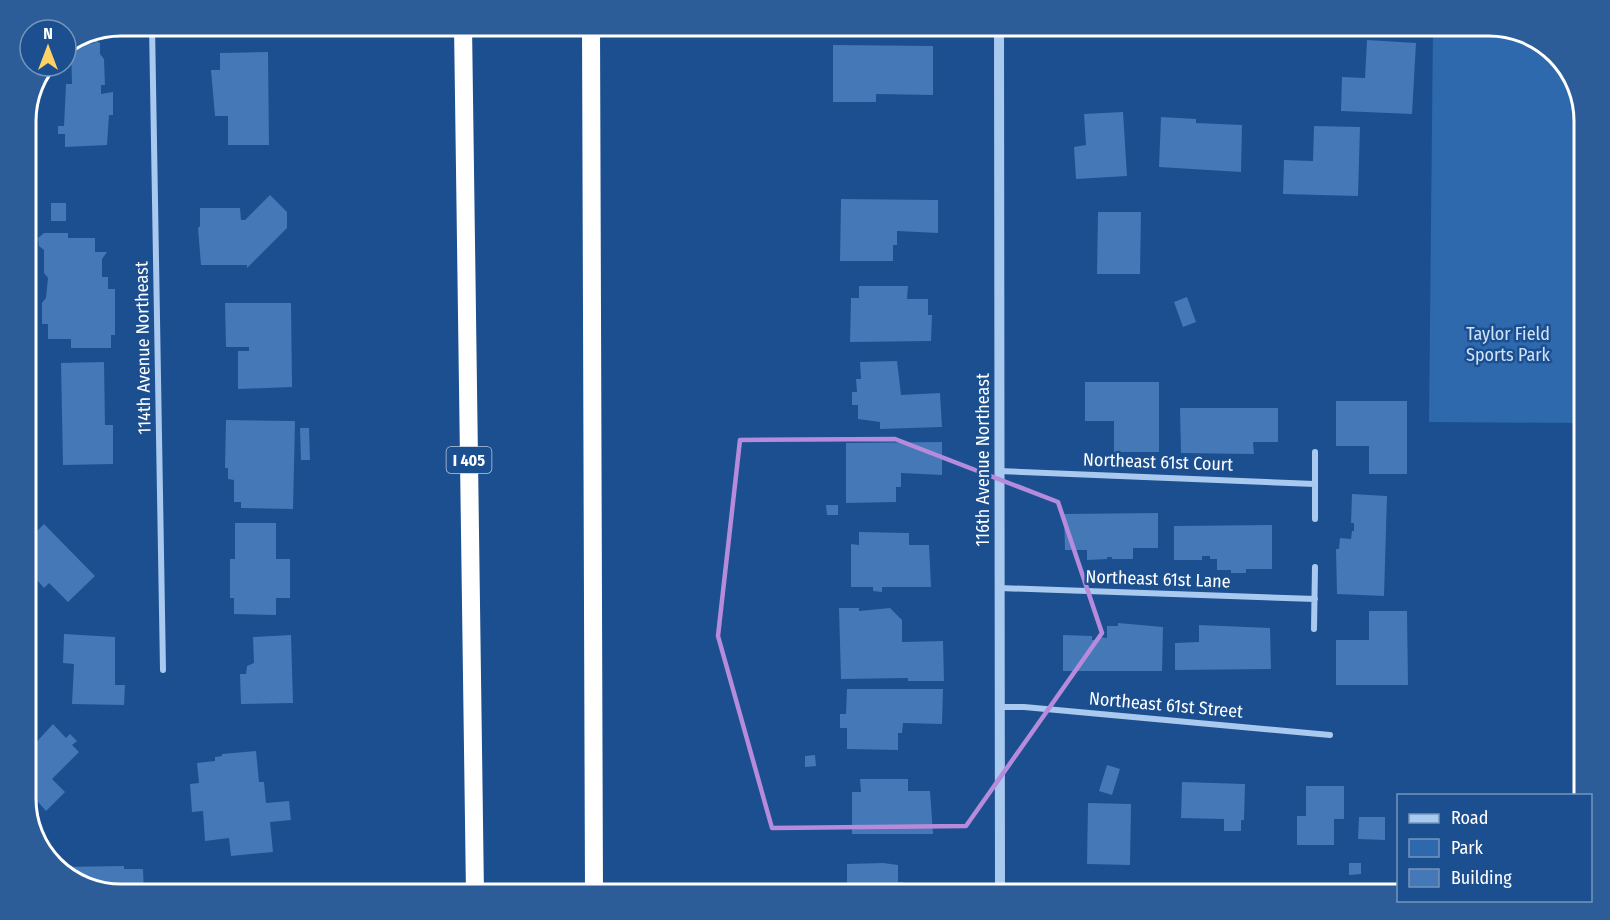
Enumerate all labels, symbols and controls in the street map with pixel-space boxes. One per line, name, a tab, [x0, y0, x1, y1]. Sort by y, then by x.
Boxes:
north arrow	[18, 18, 78, 78]
text: N	[43, 24, 53, 43]
street label: 114th Avenue Northeast	[130, 261, 156, 435]
park label: Taylor Field Sports Park	[1466, 323, 1551, 366]
street label: 116th Avenue Northeast	[972, 373, 994, 547]
road number: I 405	[446, 447, 492, 473]
street label: Northeast 61st Court	[1083, 448, 1233, 476]
street label: Northeast 61st Lane	[1085, 565, 1231, 593]
street label: Northeast 61st Street	[1088, 687, 1244, 723]
legend	[1397, 794, 1592, 902]
text: Road	[1451, 807, 1488, 829]
text: Park	[1451, 837, 1484, 859]
text: Building	[1451, 867, 1512, 889]

